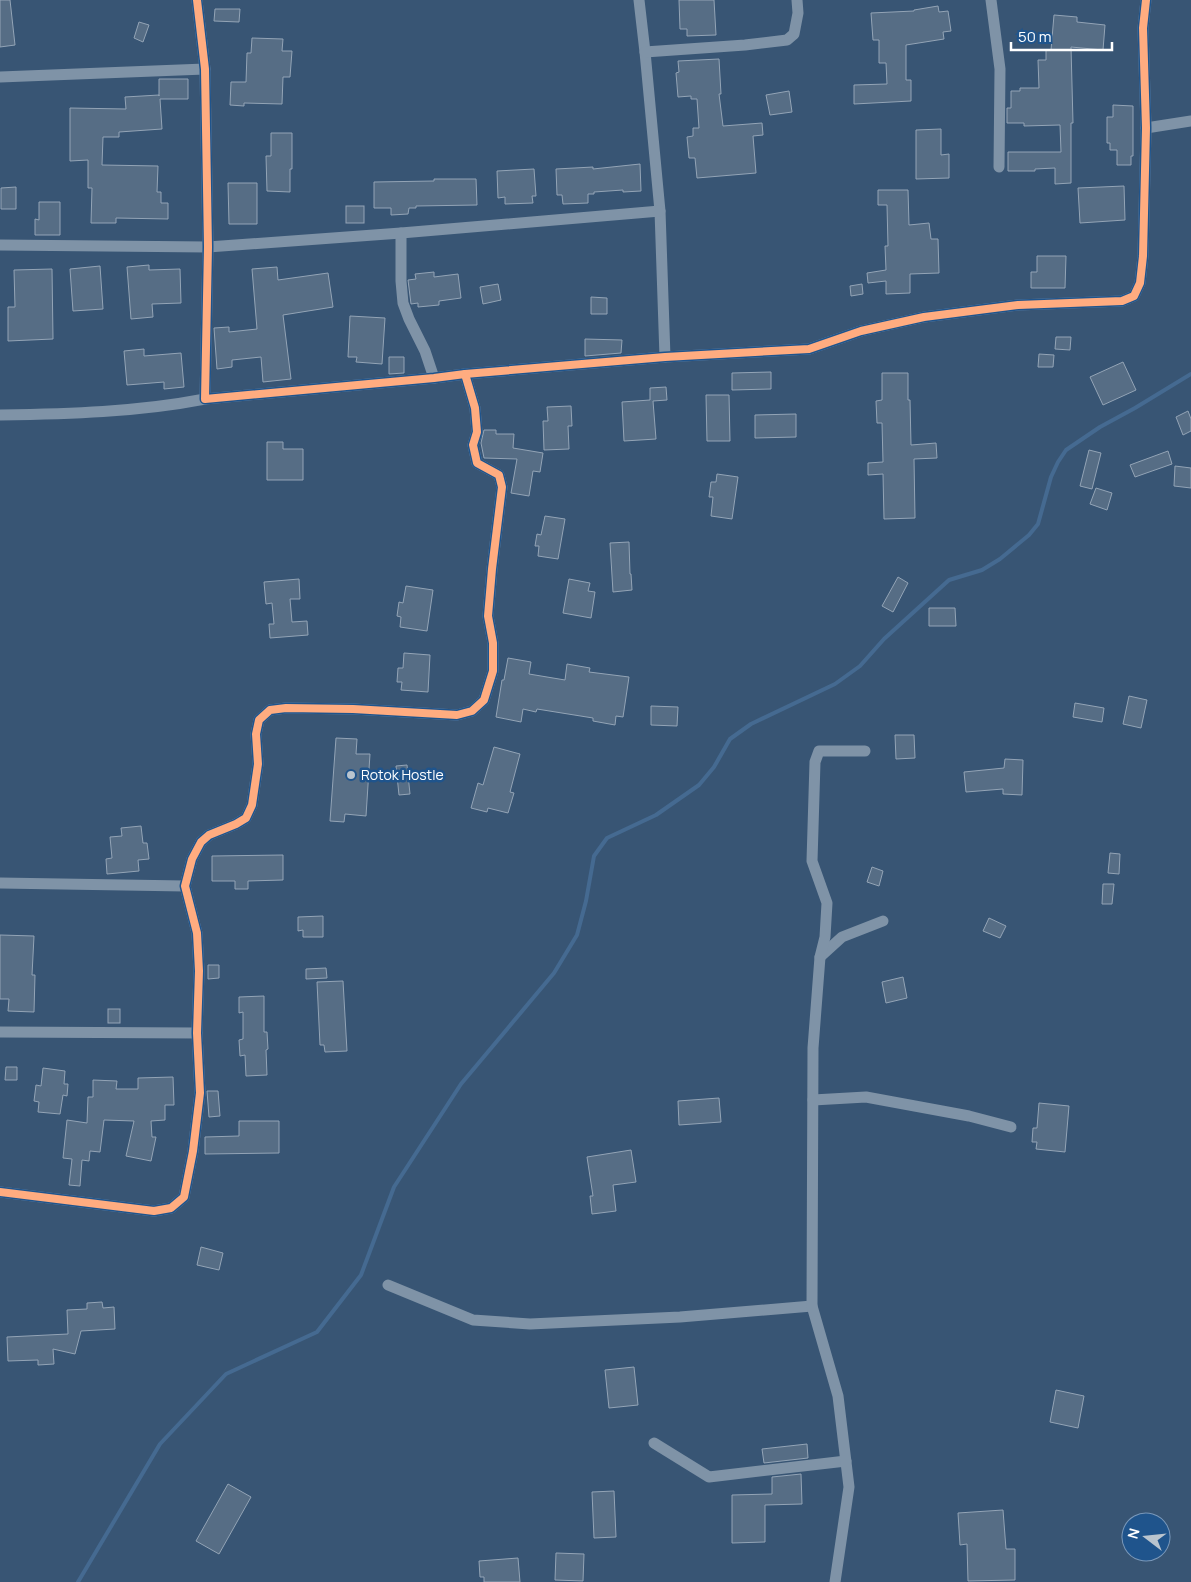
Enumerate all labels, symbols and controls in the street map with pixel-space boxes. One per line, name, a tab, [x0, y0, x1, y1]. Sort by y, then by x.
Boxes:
scale bar	[1011, 20, 1112, 52]
text: 50 m	[1018, 26, 1052, 47]
place label: Rotok Hostle	[361, 765, 444, 784]
marker: Rotok Hostle	[345, 769, 357, 781]
north arrow	[1121, 1512, 1171, 1562]
text: N	[1123, 1526, 1144, 1541]

